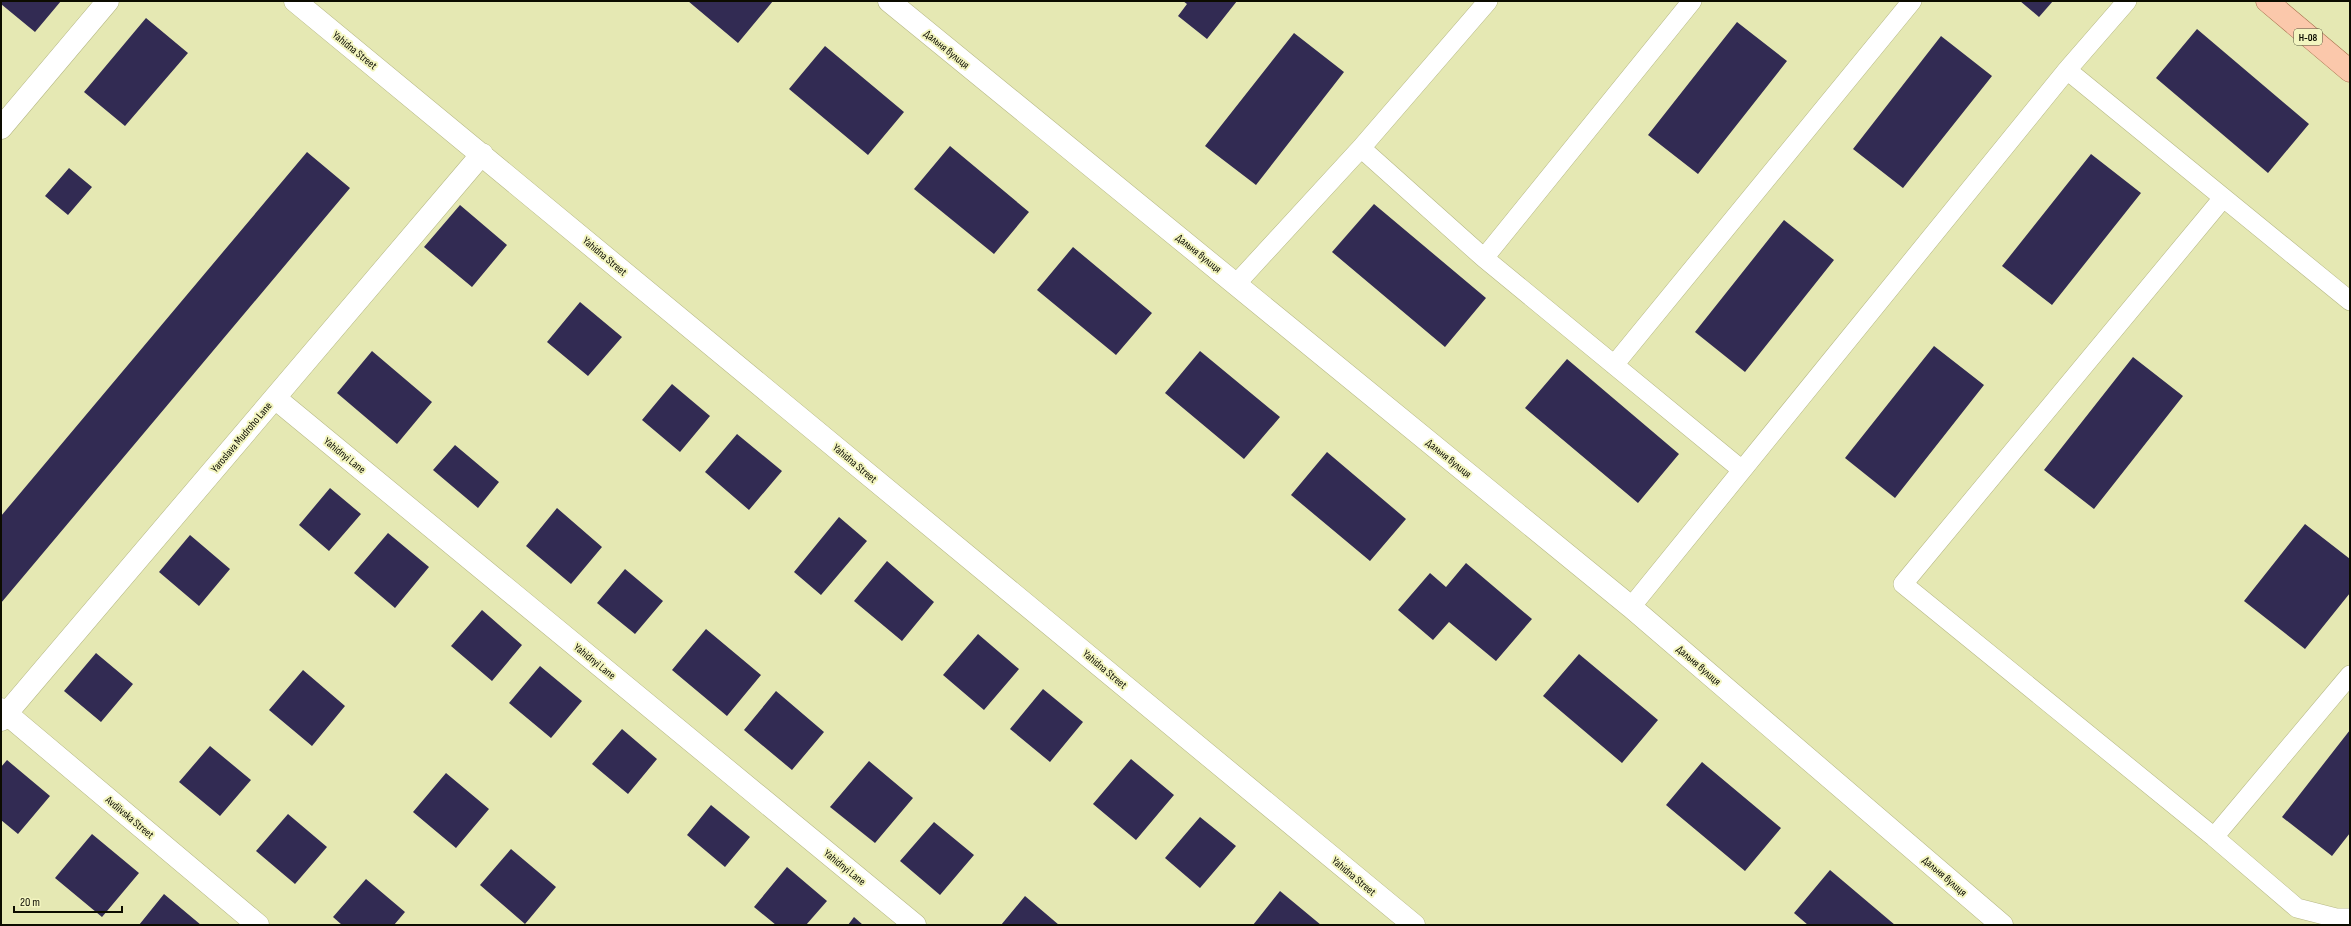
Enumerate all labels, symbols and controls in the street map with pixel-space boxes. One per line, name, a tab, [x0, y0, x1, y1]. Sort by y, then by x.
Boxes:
street label: Дальня вулиця	[921, 27, 972, 72]
street label: Yahidna Street	[330, 28, 380, 73]
road number: Н-08	[2294, 29, 2322, 45]
street label: Дальня вулиця	[1173, 231, 1224, 276]
street label: Yahidna Street	[580, 234, 630, 279]
street label: Yaroslava Mudroho Lane	[208, 399, 275, 475]
street label: Yahidnyi Lane	[321, 435, 368, 476]
street label: Дальня вулиця	[1423, 436, 1474, 481]
street label: Yahidna Street	[830, 441, 880, 486]
street label: Yahidnyi Lane	[571, 641, 618, 682]
street label: Дальня вулиця	[1674, 643, 1723, 688]
street label: Yahidna Street	[1080, 647, 1130, 692]
street label: Avdiivska Street	[102, 793, 157, 842]
street label: Yahidnyi Lane	[821, 847, 868, 888]
street label: Yahidna Street	[1329, 854, 1379, 899]
street label: Дальня вулиця	[1920, 854, 1969, 899]
scale bar	[14, 888, 122, 914]
text: 20 m	[20, 895, 40, 910]

